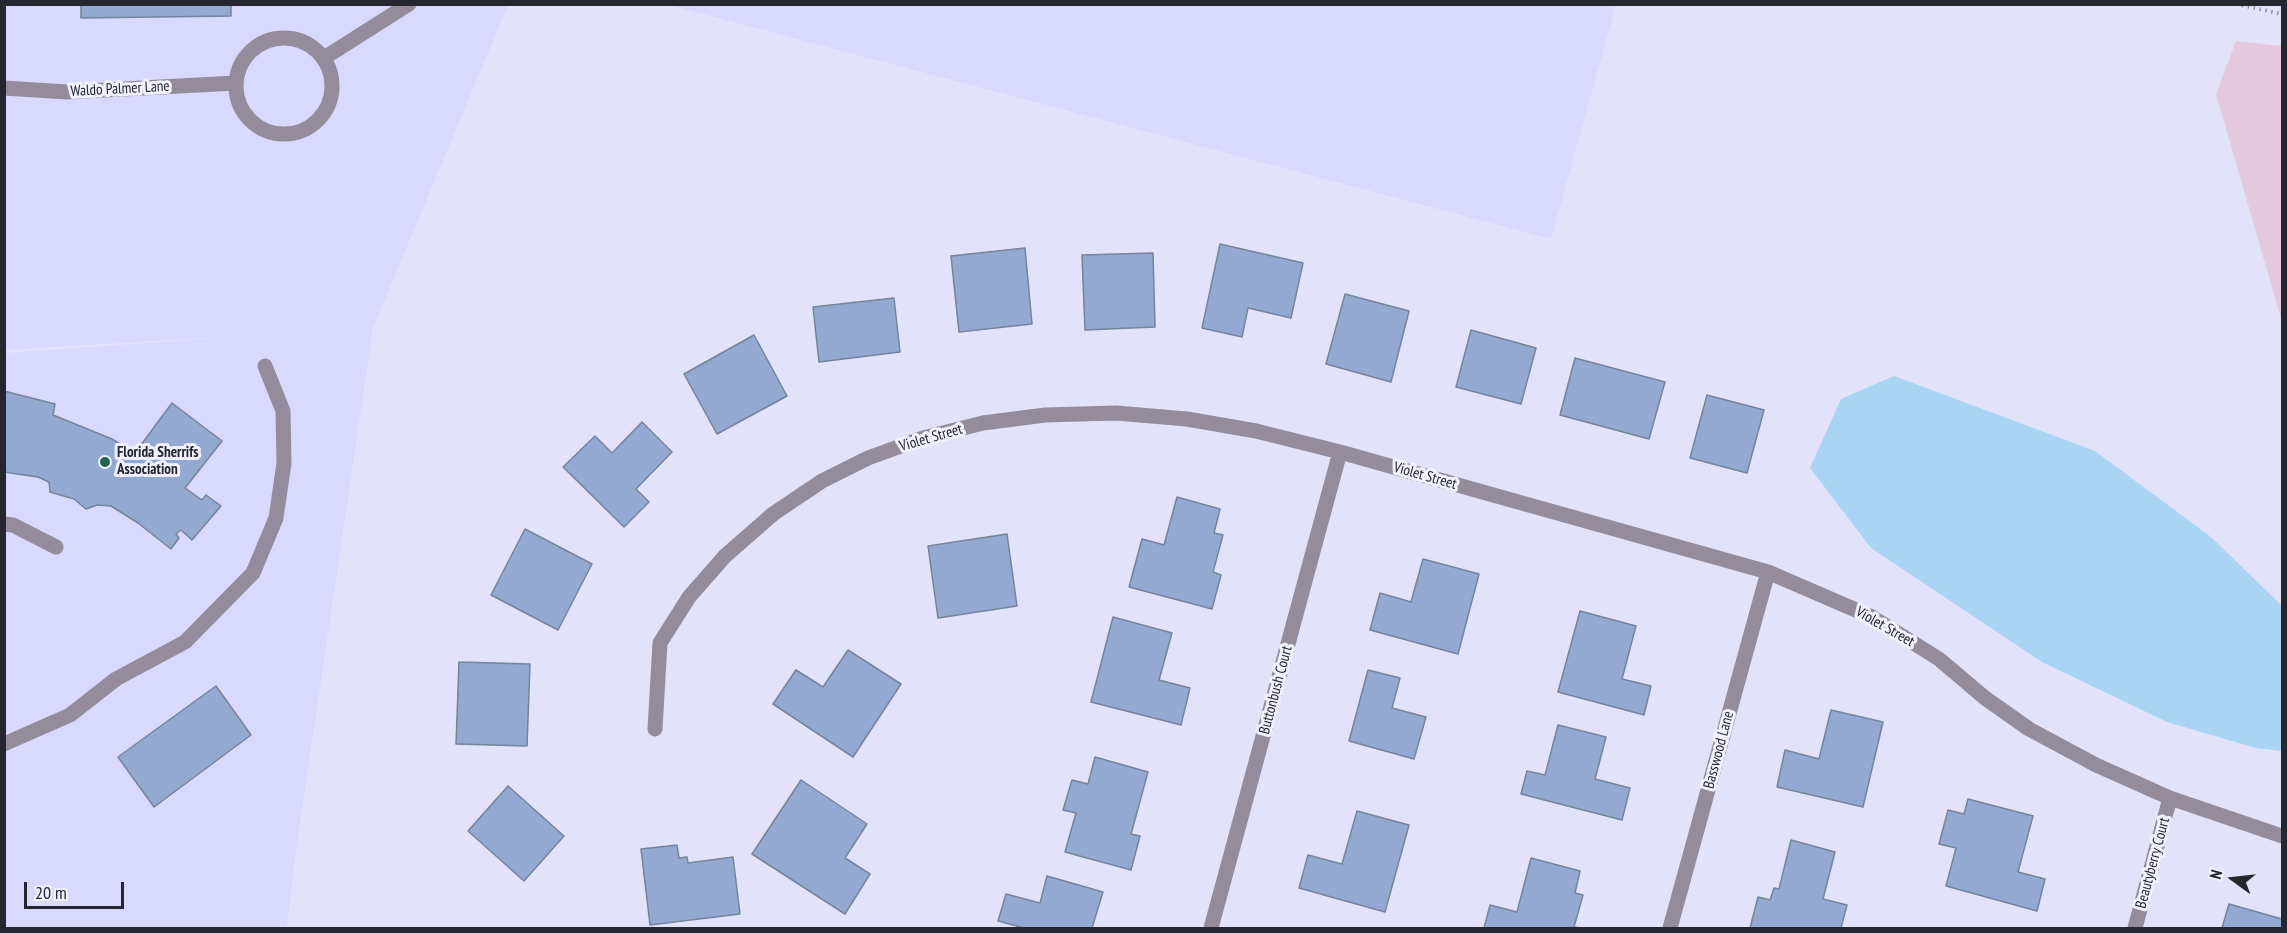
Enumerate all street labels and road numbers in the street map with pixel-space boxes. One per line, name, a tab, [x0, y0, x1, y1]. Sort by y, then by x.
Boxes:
street label: Waldo Palmer Lane	[70, 77, 170, 101]
street label: Violet Street	[897, 420, 965, 456]
street label: Violet Street	[1391, 458, 1459, 494]
street label: Violet Street	[1852, 603, 1918, 651]
street label: Buttonbush Court	[1256, 644, 1296, 736]
street label: Basswood Lane	[1700, 709, 1738, 791]
street label: Beautyberry Court	[2132, 816, 2174, 910]

